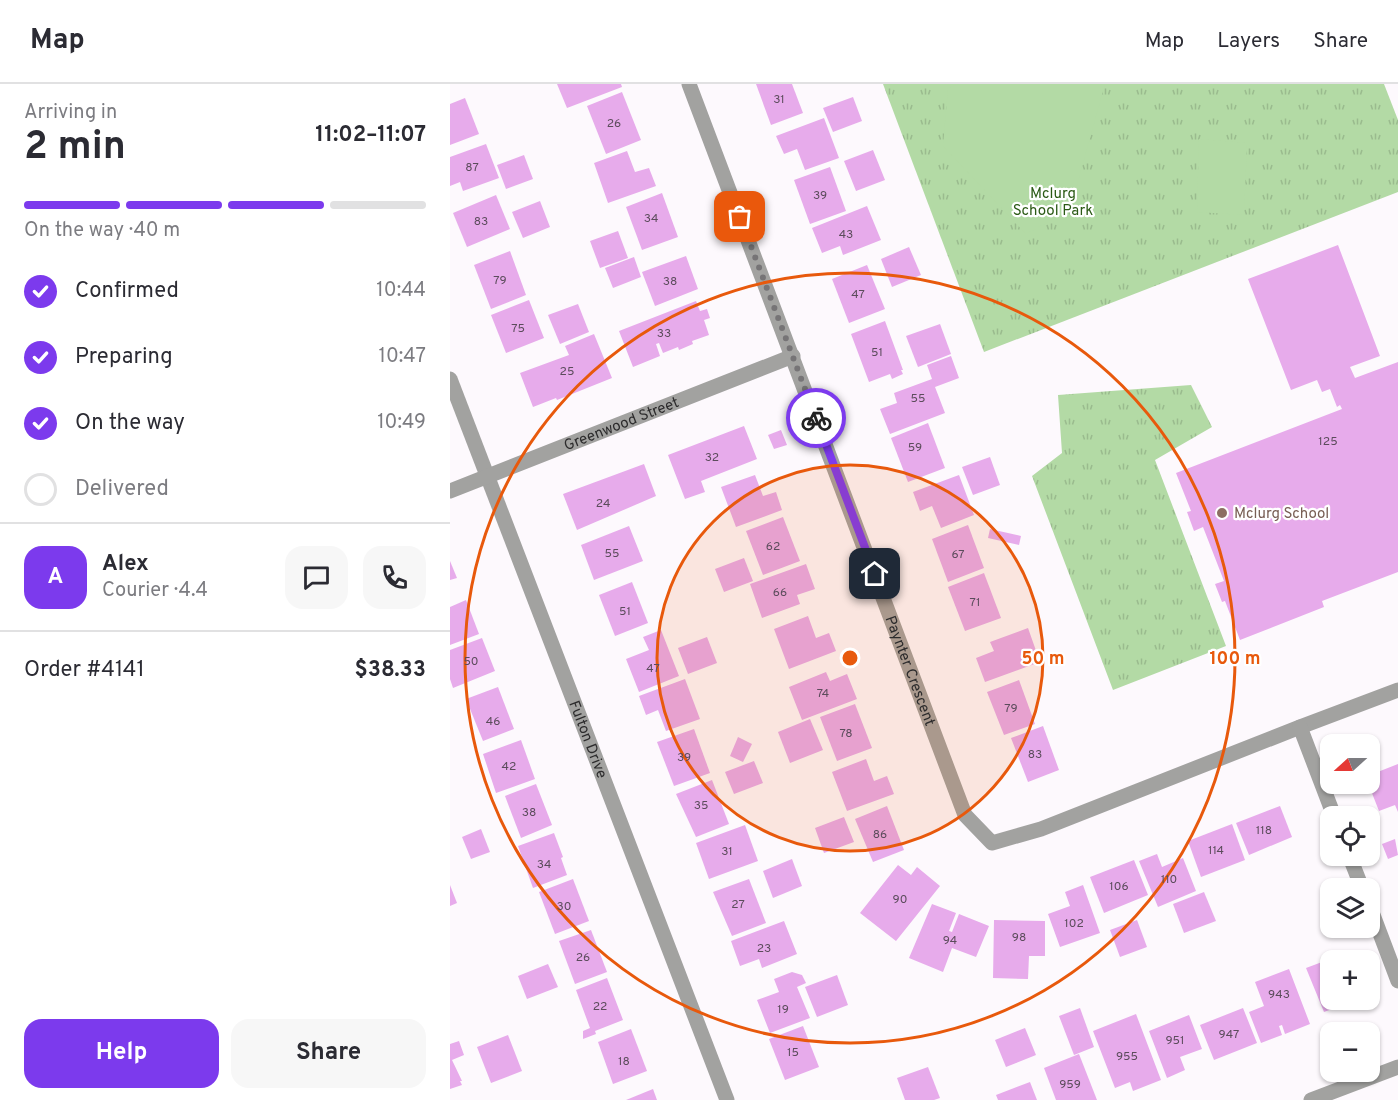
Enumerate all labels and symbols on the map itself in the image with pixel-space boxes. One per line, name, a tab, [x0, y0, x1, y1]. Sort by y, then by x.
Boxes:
house number: 31	[773, 92, 785, 108]
house number: 26	[607, 116, 621, 132]
house number: 87	[465, 160, 479, 176]
park label: Mclurg School Park	[1013, 185, 1093, 221]
house number: 39	[813, 188, 827, 204]
pin	[714, 191, 765, 242]
house number: 34	[644, 211, 658, 227]
house number: 83	[474, 214, 488, 230]
house number: 43	[839, 227, 853, 243]
house number: 79	[493, 273, 507, 289]
house number: 38	[663, 274, 677, 290]
house number: 47	[851, 287, 865, 303]
house number: 75	[511, 321, 525, 337]
house number: 33	[657, 326, 671, 342]
house number: 51	[871, 345, 883, 361]
house number: 25	[560, 364, 574, 380]
courier	[786, 388, 846, 448]
house number: 55	[911, 391, 925, 407]
street label: Greenwood Street	[562, 394, 682, 456]
house number: 125	[1318, 434, 1338, 450]
house number: 59	[908, 440, 922, 456]
house number: 32	[705, 450, 719, 466]
house number: 24	[596, 496, 610, 512]
place label: Mclurg School	[1234, 505, 1329, 524]
marker: Mclurg School	[1215, 506, 1229, 520]
house number: 62	[766, 539, 780, 555]
house number: 55	[605, 546, 619, 562]
house number: 67	[951, 547, 965, 563]
pin	[849, 548, 900, 599]
house number: 66	[773, 585, 787, 601]
house number: 71	[970, 595, 980, 611]
house number: 51	[619, 604, 631, 620]
street label: Paynter Crescent	[880, 613, 938, 729]
centre of rings	[840, 648, 860, 668]
text: 50 m	[1021, 648, 1065, 671]
text: 100 m	[1209, 648, 1261, 671]
house number: 50	[463, 654, 479, 670]
house number: 47	[646, 661, 660, 677]
house number: 74	[817, 686, 829, 702]
street label: Fulton Drive	[564, 698, 611, 781]
house number: 79	[1004, 701, 1018, 717]
house number: 46	[486, 714, 500, 730]
house number: 78	[839, 726, 853, 742]
north arrow	[1320, 734, 1380, 794]
house number: 83	[1028, 747, 1042, 763]
house number: 39	[677, 750, 691, 766]
house number: 42	[502, 759, 516, 775]
house number: 35	[694, 798, 708, 814]
house number: 38	[522, 805, 536, 821]
house number: 118	[1256, 823, 1272, 839]
house number: 86	[873, 827, 887, 843]
house number: 114	[1208, 843, 1224, 859]
house number: 31	[721, 844, 733, 860]
house number: 34	[537, 857, 551, 873]
house number: 110	[1161, 872, 1177, 888]
house number: 106	[1109, 879, 1129, 895]
house number: 90	[893, 892, 907, 908]
house number: 27	[731, 897, 745, 913]
house number: 30	[557, 899, 571, 915]
house number: 102	[1064, 916, 1084, 932]
house number: 98	[1012, 930, 1026, 946]
house number: 94	[943, 933, 957, 949]
house number: 23	[757, 941, 771, 957]
house number: 26	[576, 950, 590, 966]
house number: 943	[1268, 987, 1290, 1003]
house number: 22	[593, 999, 607, 1015]
house number: 19	[777, 1002, 789, 1018]
house number: 947	[1219, 1027, 1239, 1043]
house number: 951	[1165, 1033, 1185, 1049]
house number: 15	[787, 1045, 799, 1061]
house number: 955	[1116, 1049, 1138, 1065]
house number: 18	[618, 1054, 630, 1070]
house number: 959	[1059, 1077, 1081, 1093]

